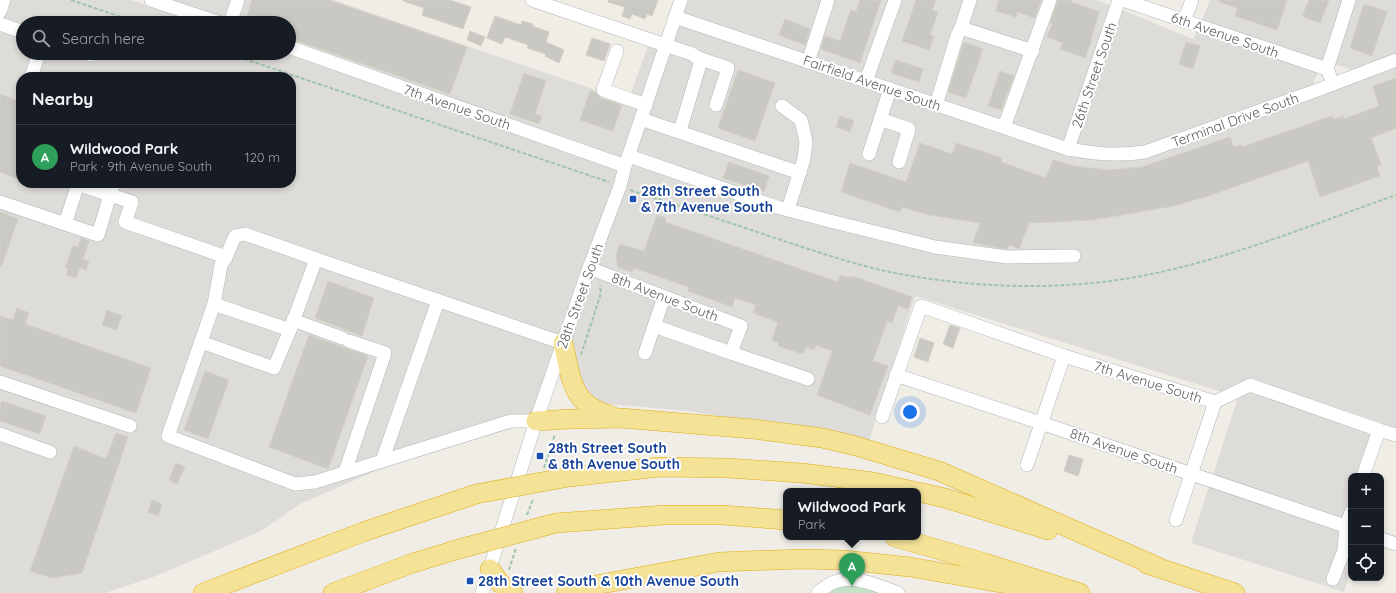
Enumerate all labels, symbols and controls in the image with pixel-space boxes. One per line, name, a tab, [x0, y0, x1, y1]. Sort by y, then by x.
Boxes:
street label: 6th Avenue South	[1169, 8, 1281, 62]
search box	[16, 16, 296, 60]
street label: 26th Street South	[1067, 20, 1121, 130]
icon: search	[30, 27, 52, 49]
text: Search here	[62, 29, 145, 48]
street label: Fairfield Avenue South	[801, 51, 943, 115]
street label: 7th Avenue South	[401, 80, 513, 134]
text: Nearby	[32, 88, 93, 109]
street label: Terminal Drive South	[1169, 89, 1301, 151]
text: Wildwood Park	[70, 139, 178, 158]
text: A	[41, 149, 49, 165]
text: 120 m	[245, 149, 280, 165]
text: Park · 9th Avenue South	[70, 158, 212, 174]
place label: 28th Street South & 7th Avenue South	[641, 182, 773, 216]
marker: 28th Street South & 7th Avenue South	[628, 194, 638, 204]
street label: 28th Street South	[553, 241, 607, 351]
street label: 8th Avenue South	[609, 268, 721, 326]
street label: 7th Avenue South	[1092, 357, 1204, 407]
your location	[900, 402, 920, 422]
street label: 8th Avenue South	[1068, 424, 1180, 478]
place label: 28th Street South & 8th Avenue South	[548, 439, 680, 473]
marker: 28th Street South & 8th Avenue South	[535, 451, 545, 461]
map controls	[1348, 473, 1384, 581]
button: +	[1348, 473, 1384, 509]
popup	[783, 488, 921, 540]
text: Wildwood Park	[798, 497, 906, 516]
button: −	[1348, 509, 1384, 545]
text: Park	[798, 516, 825, 532]
button: locate	[1348, 545, 1384, 581]
pin: A	[839, 553, 865, 586]
place label: 28th Street South & 10th Avenue South	[478, 572, 739, 590]
marker: 28th Street South & 10th Avenue South	[465, 576, 475, 586]

